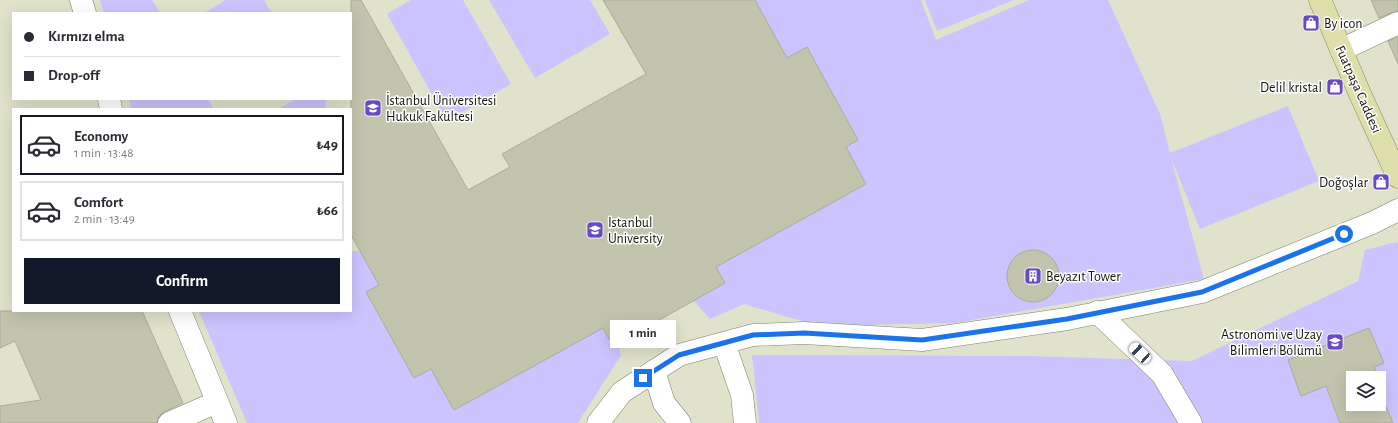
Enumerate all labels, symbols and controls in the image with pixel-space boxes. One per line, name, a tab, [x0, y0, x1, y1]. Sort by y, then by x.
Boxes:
shop icon: By icon	[1301, 13, 1321, 33]
place label: By icon	[1324, 17, 1363, 31]
text: Kırmızı elma	[48, 29, 125, 44]
street label: Fuatpaşa Caddesi	[1333, 43, 1384, 135]
text: Drop-off	[48, 68, 100, 83]
shop icon: Delil kristal	[1325, 77, 1345, 97]
place label: Delil kristal	[1260, 81, 1322, 95]
place label: İstanbul Üniversitesi Hukuk Fakültesi	[386, 91, 496, 124]
school or university icon: İstanbul Üniversitesi Hukuk Fakültesi	[363, 98, 383, 118]
icon: car	[26, 127, 62, 163]
text: Economy	[74, 129, 128, 144]
text: ₺49	[316, 137, 338, 152]
text: 1 min · 13:48	[74, 147, 133, 160]
shop icon: Doğoşlar	[1371, 172, 1391, 192]
place label: Doğoşlar	[1319, 176, 1368, 190]
icon: car	[26, 193, 62, 229]
text: Comfort	[74, 195, 123, 210]
text: ₺66	[316, 203, 338, 218]
text: 2 min · 13:49	[74, 213, 135, 226]
place label: Istanbul University	[608, 216, 663, 246]
school or university icon: Istanbul University	[585, 220, 605, 240]
route start	[1335, 225, 1353, 243]
button: Confirm	[24, 258, 340, 304]
building icon: Beyazıt Tower	[1023, 266, 1043, 286]
place label: Beyazıt Tower	[1046, 270, 1121, 284]
callout: 1 min	[610, 320, 676, 348]
text: 1 min	[629, 327, 657, 340]
place label: Astronomi ve Uzay Bilimleri Bölümü	[1221, 328, 1322, 358]
school or university icon: Astronomi ve Uzay Bilimleri Bölümü	[1325, 332, 1345, 352]
car	[1127, 340, 1153, 366]
route end	[634, 369, 652, 387]
map controls	[1346, 371, 1386, 411]
button: layers	[1346, 371, 1386, 411]

